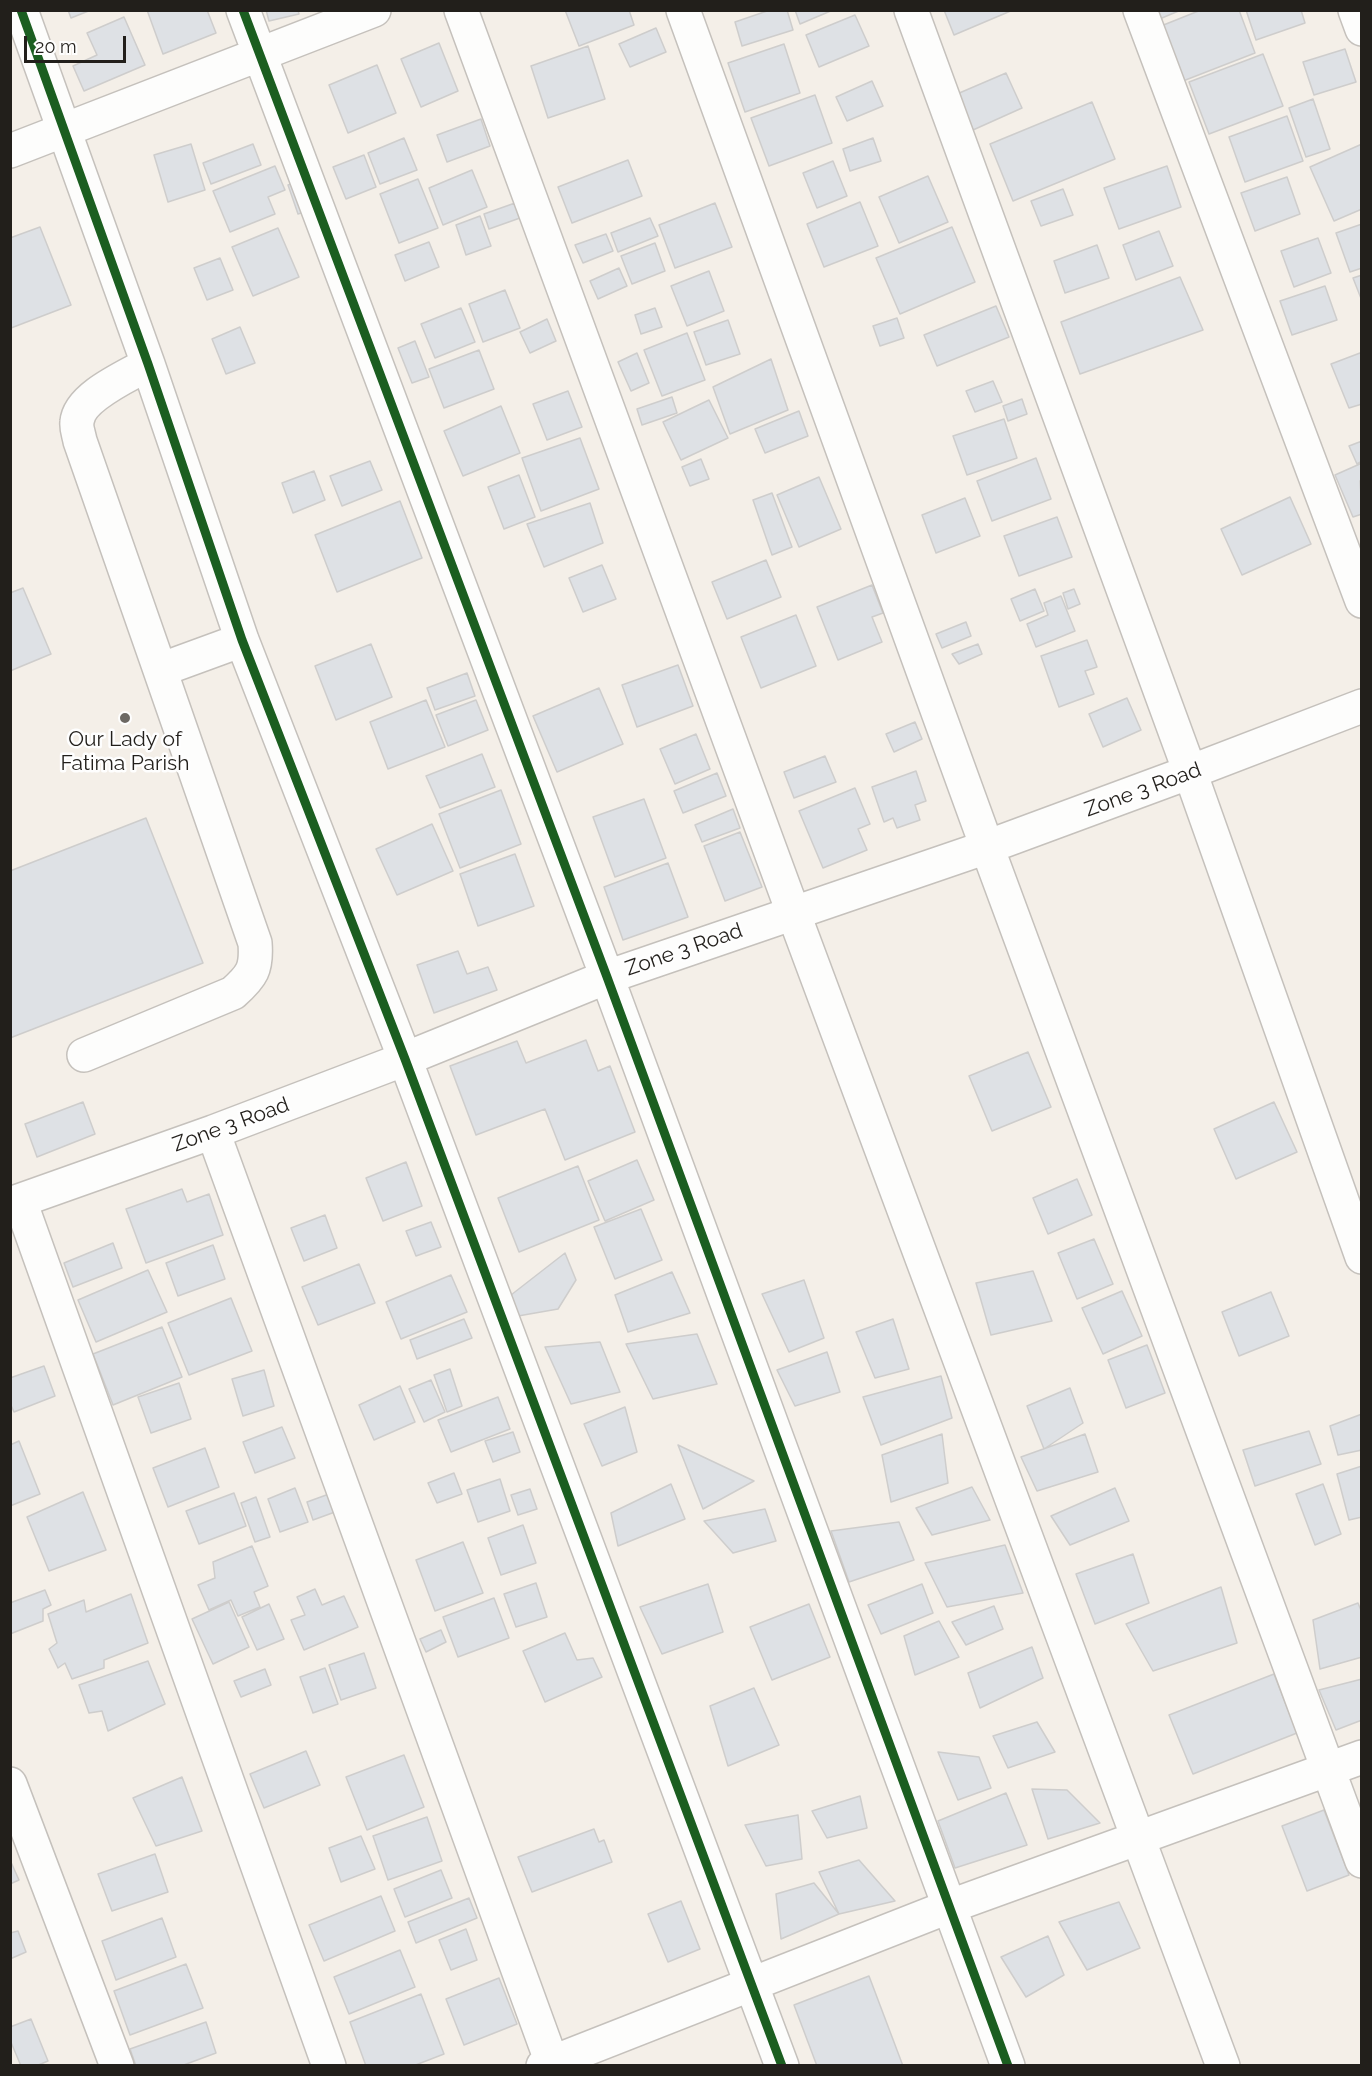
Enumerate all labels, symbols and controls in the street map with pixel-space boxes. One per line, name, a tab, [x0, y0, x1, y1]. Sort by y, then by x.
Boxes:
scale bar	[27, 24, 129, 62]
text: 20 m	[35, 36, 77, 57]
marker: Our Lady of Fatima Parish	[118, 711, 132, 725]
place label: Our Lady of Fatima Parish	[61, 727, 189, 777]
street label: Zone 3 Road	[1081, 757, 1205, 823]
street label: Zone 3 Road	[622, 918, 746, 982]
street label: Zone 3 Road	[169, 1092, 293, 1158]

